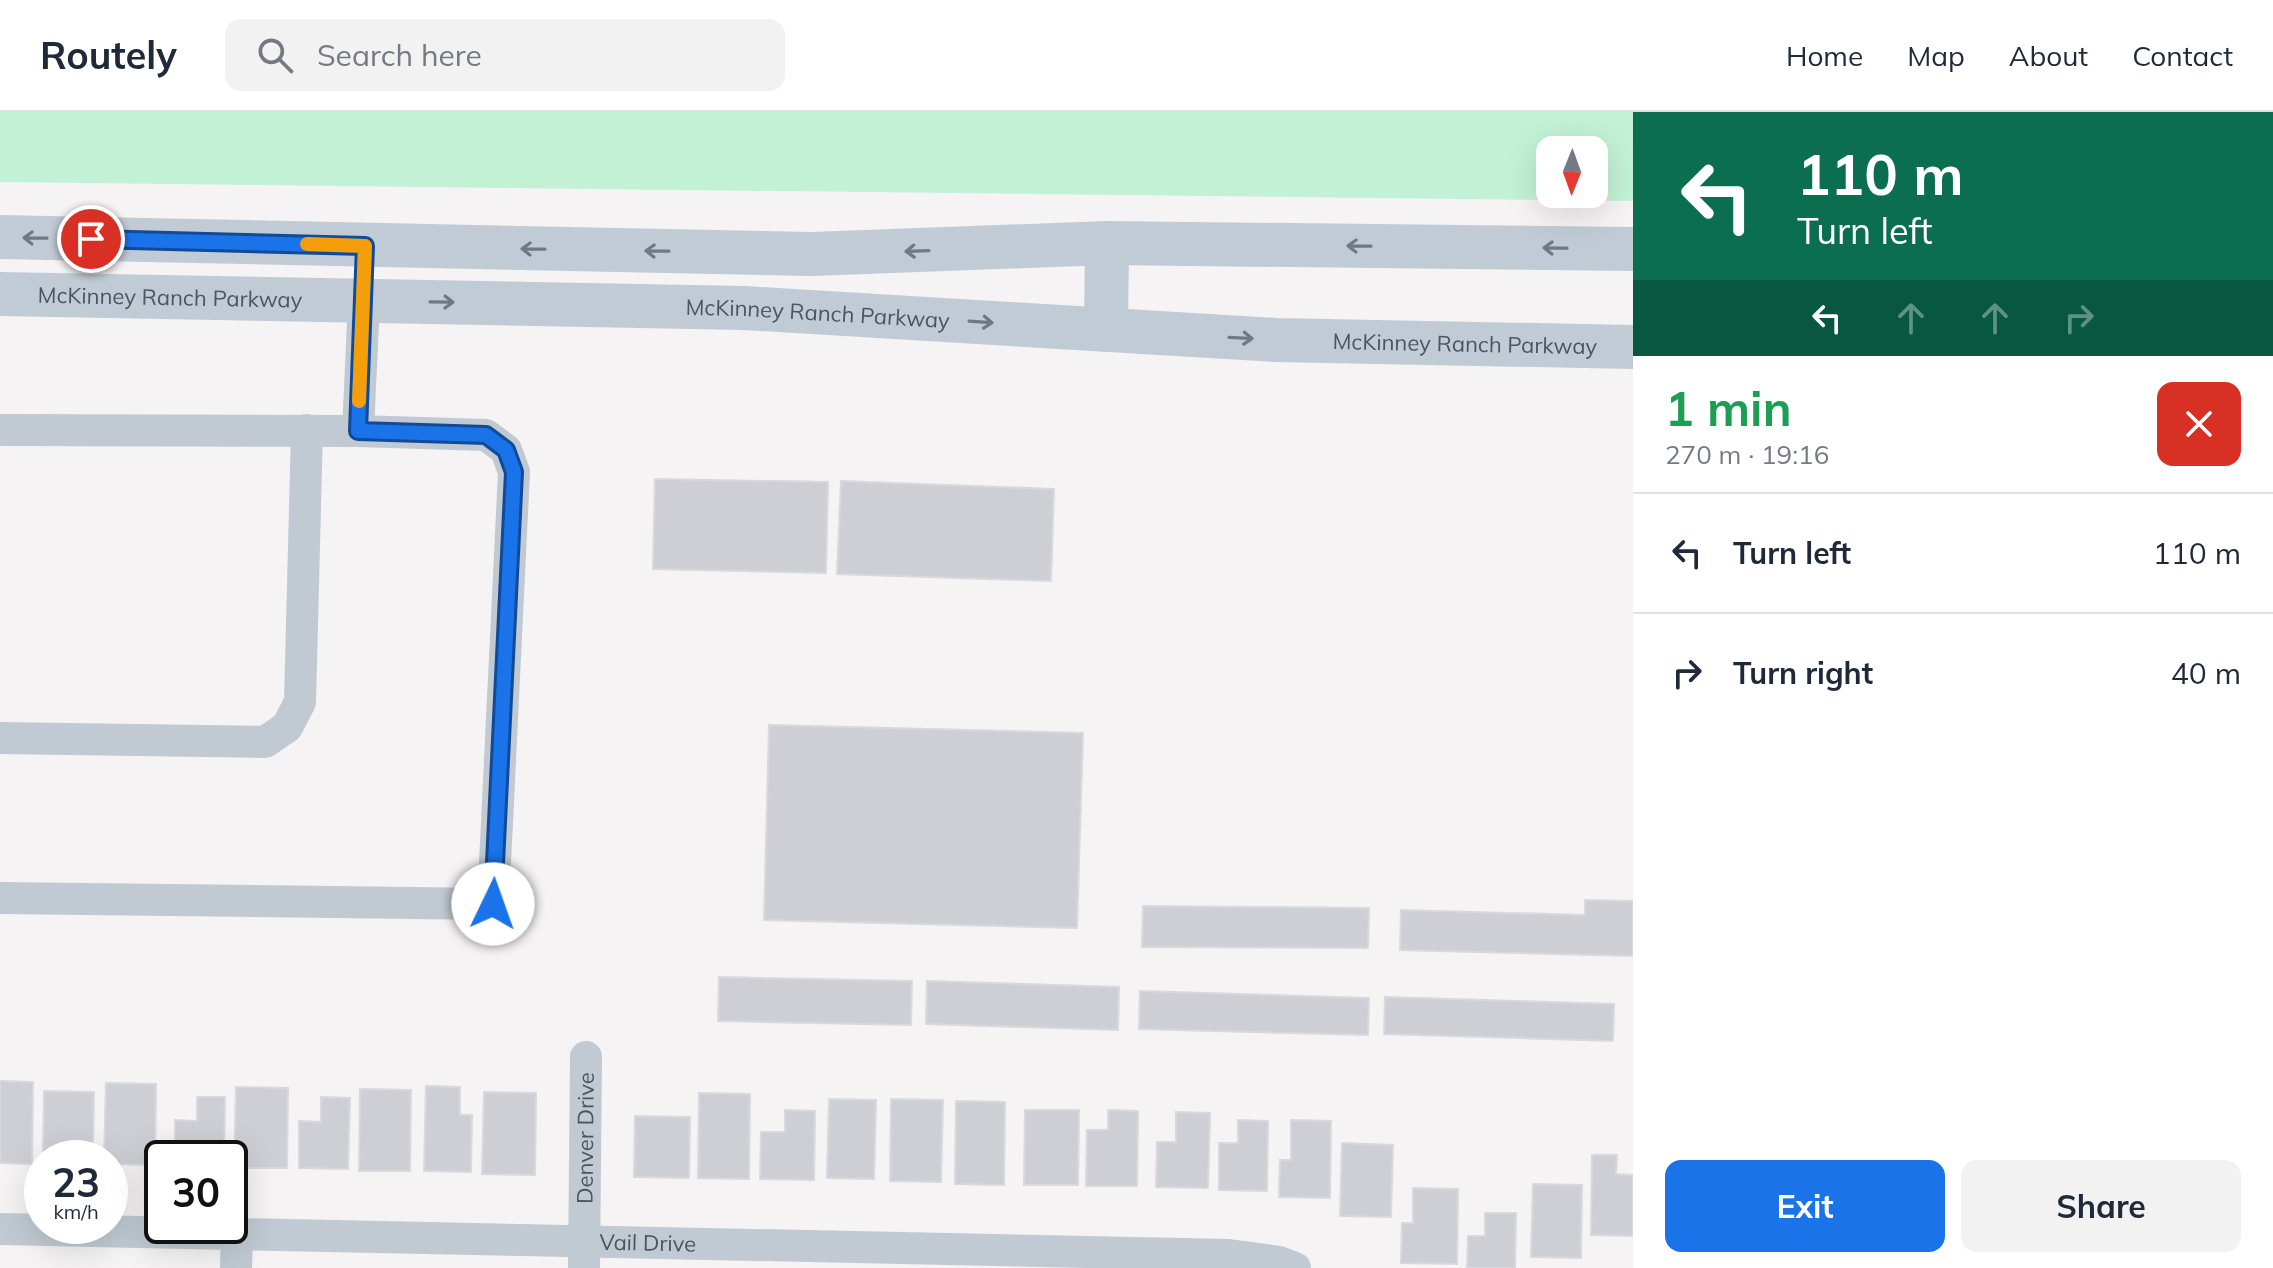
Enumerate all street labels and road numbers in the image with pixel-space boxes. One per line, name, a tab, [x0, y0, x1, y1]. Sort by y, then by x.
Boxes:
street label: McKinney Ranch Parkway	[37, 281, 303, 314]
street label: McKinney Ranch Parkway	[685, 293, 951, 334]
street label: McKinney Ranch Parkway	[1332, 327, 1598, 360]
street label: Denver Drive	[571, 1072, 600, 1204]
street label: Vail Drive	[599, 1228, 697, 1258]

